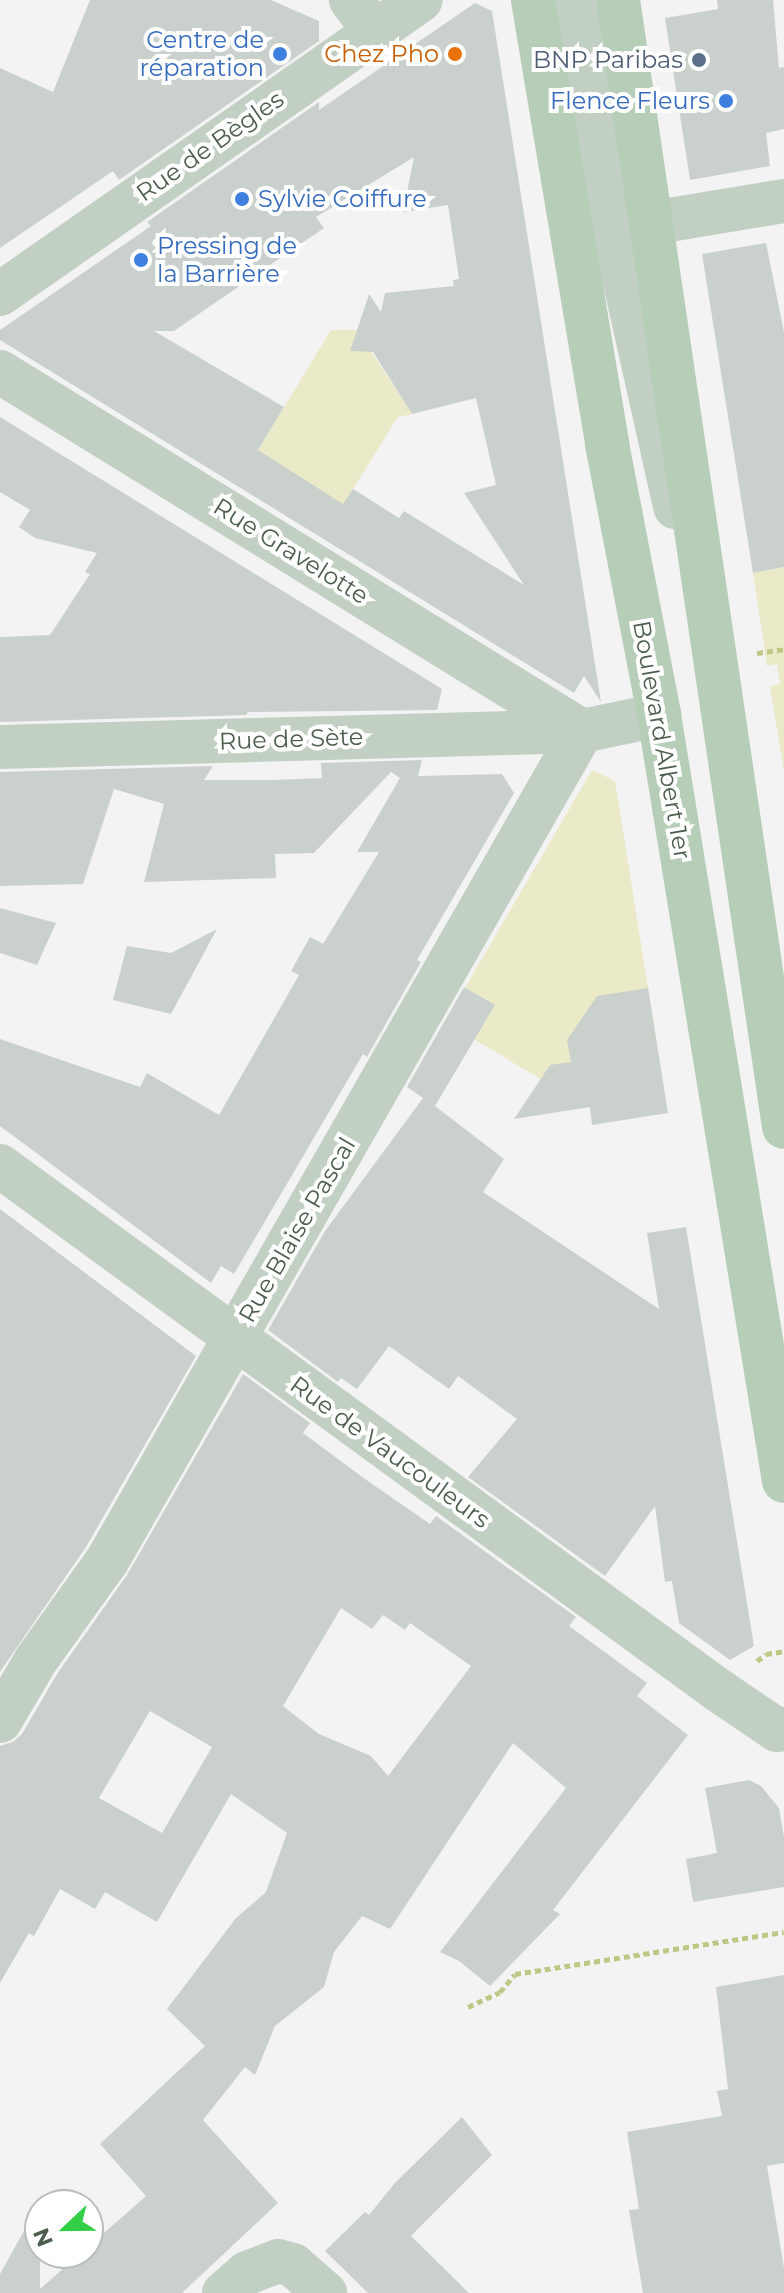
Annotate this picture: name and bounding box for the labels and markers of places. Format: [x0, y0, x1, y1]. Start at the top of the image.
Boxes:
place label: Centre de réparation [140, 26, 264, 82]
place label: Chez Pho [324, 40, 439, 68]
marker: Centre de réparation [271, 45, 289, 63]
marker: Chez Pho [446, 45, 464, 63]
place label: BNP Paribas [533, 46, 683, 74]
marker: BNP Paribas [690, 51, 708, 69]
place label: Flence Fleurs [550, 87, 710, 115]
marker: Flence Fleurs [717, 92, 735, 110]
place label: Sylvie Coiffure [258, 185, 427, 213]
marker: Sylvie Coiffure [233, 190, 251, 208]
place label: Pressing de la Barrière [157, 232, 297, 288]
marker: Pressing de la Barrière [132, 251, 150, 269]

